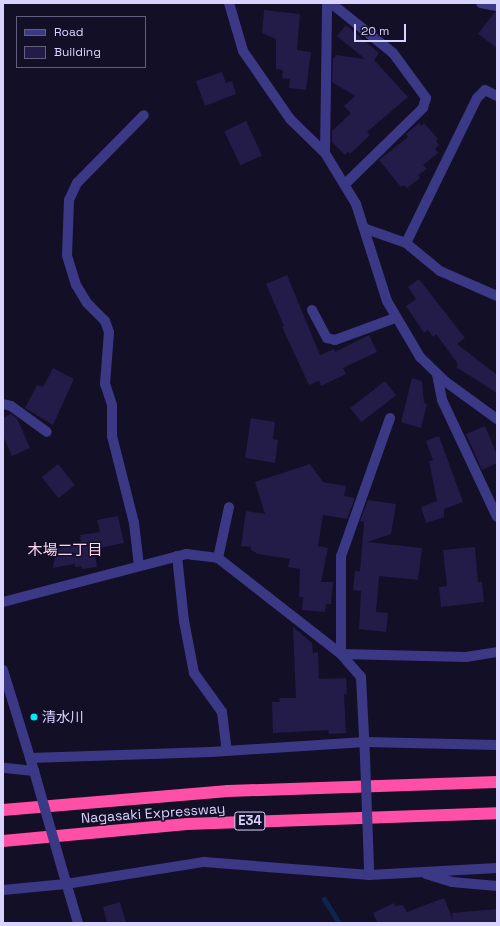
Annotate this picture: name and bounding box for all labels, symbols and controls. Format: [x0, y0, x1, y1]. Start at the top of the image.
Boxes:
legend [16, 16, 146, 68]
scale bar [356, 16, 408, 42]
text: 20 m [361, 23, 389, 39]
text: Road [54, 24, 83, 40]
text: Building [54, 44, 101, 60]
district label: 木場二丁目 [28, 541, 102, 559]
place label: 清水川 [42, 709, 84, 725]
marker: 清水川 [29, 712, 39, 722]
street label: Nagasaki Expressway [80, 800, 226, 826]
road number: E34 [234, 810, 266, 832]

